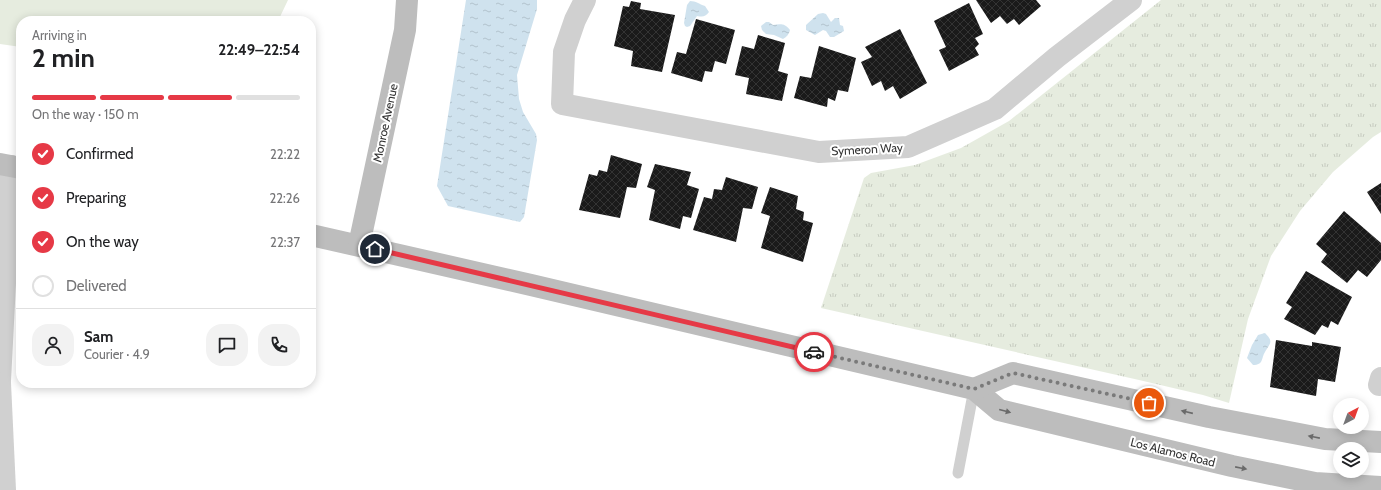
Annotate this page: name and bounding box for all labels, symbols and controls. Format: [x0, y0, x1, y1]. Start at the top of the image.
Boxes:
text: Arriving in [32, 27, 87, 43]
text: 22:49–22:54 [218, 41, 300, 59]
text: 2 min [32, 42, 95, 74]
street label: Monroe Avenue [369, 82, 401, 164]
text: On the way · 150 m [32, 106, 139, 122]
street label: Symeron Way [831, 140, 903, 158]
icon: check [32, 143, 54, 165]
text: Confirmed [66, 145, 134, 163]
text: 22:22 [270, 146, 300, 162]
icon: check [32, 187, 54, 209]
text: Preparing [66, 189, 126, 207]
text: 22:26 [269, 190, 300, 206]
icon: check [32, 231, 54, 253]
pin [358, 232, 392, 266]
text: On the way [66, 233, 139, 251]
text: 22:37 [270, 234, 300, 250]
icon: home [364, 238, 386, 260]
text: Delivered [66, 277, 127, 295]
button: person [32, 324, 74, 366]
button: chat [206, 324, 248, 366]
button: phone [258, 324, 300, 366]
text: Sam [84, 328, 113, 346]
courier [794, 332, 834, 372]
icon: car [803, 341, 825, 363]
text: Courier · 4.9 [84, 346, 150, 362]
pin [1132, 386, 1166, 420]
icon: bag [1138, 392, 1160, 414]
north arrow [1333, 398, 1369, 434]
map controls [1333, 398, 1369, 478]
one-way arrow [1000, 408, 1012, 414]
one-way arrow [1181, 408, 1193, 414]
one-way arrow [1308, 433, 1320, 439]
street label: Los Alamos Road [1129, 434, 1217, 470]
button: layers [1333, 442, 1369, 478]
one-way arrow [1234, 465, 1247, 471]

